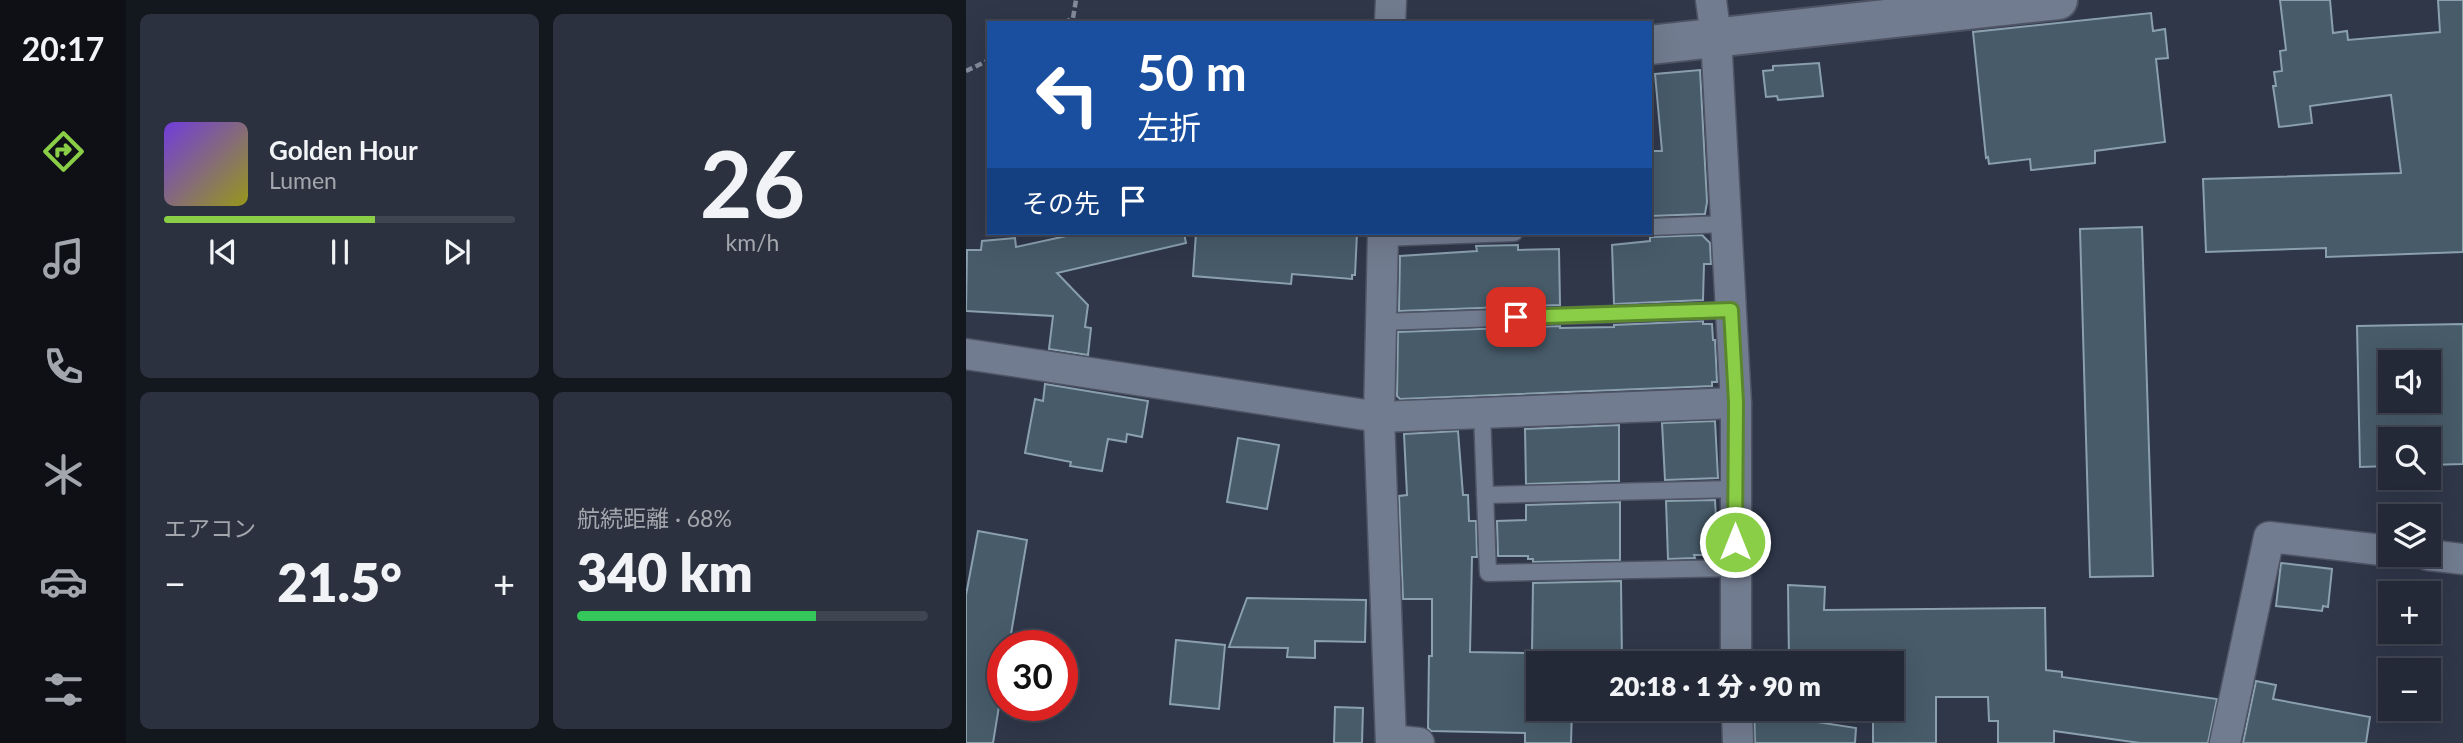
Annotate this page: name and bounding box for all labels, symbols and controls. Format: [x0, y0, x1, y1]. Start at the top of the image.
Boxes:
text: 20:17 [22, 29, 104, 68]
text: 50 m [1137, 43, 1247, 101]
icon: left [1022, 49, 1113, 140]
text: 左折 [1137, 107, 1201, 146]
icon: directions [39, 127, 88, 176]
text: 26 [700, 128, 805, 237]
text: Golden Hour [269, 134, 418, 166]
text: Lumen [269, 166, 337, 194]
icon: arrive [1114, 182, 1152, 220]
text: その先 [1022, 187, 1100, 219]
text: km/h [726, 228, 779, 256]
icon: previous [204, 233, 242, 271]
icon: pause [321, 233, 359, 271]
icon: next [438, 233, 476, 271]
icon: music [39, 234, 88, 283]
pin [1486, 287, 1546, 347]
icon: arrive [1497, 298, 1535, 336]
icon: phone [39, 342, 88, 391]
map controls [2378, 350, 2441, 721]
button: sound [2378, 350, 2441, 413]
button: search [2378, 427, 2441, 490]
icon: climate [39, 450, 88, 499]
text: 航続距離 · 68% [577, 504, 732, 532]
button: layers [2378, 504, 2441, 567]
position arrow [1698, 505, 1772, 579]
text: エアコン [164, 514, 256, 542]
text: 340 km [577, 541, 753, 603]
text: 21.5° [277, 551, 402, 613]
icon: car [39, 557, 88, 606]
text: − [164, 560, 186, 606]
text: + [493, 560, 515, 606]
button: + [2378, 581, 2441, 644]
speed limit sign: 30 [987, 630, 1078, 721]
button: − [2378, 658, 2441, 721]
icon: filters [39, 665, 88, 714]
text: 20:18 · 1 分 · 90 m [1609, 670, 1821, 702]

